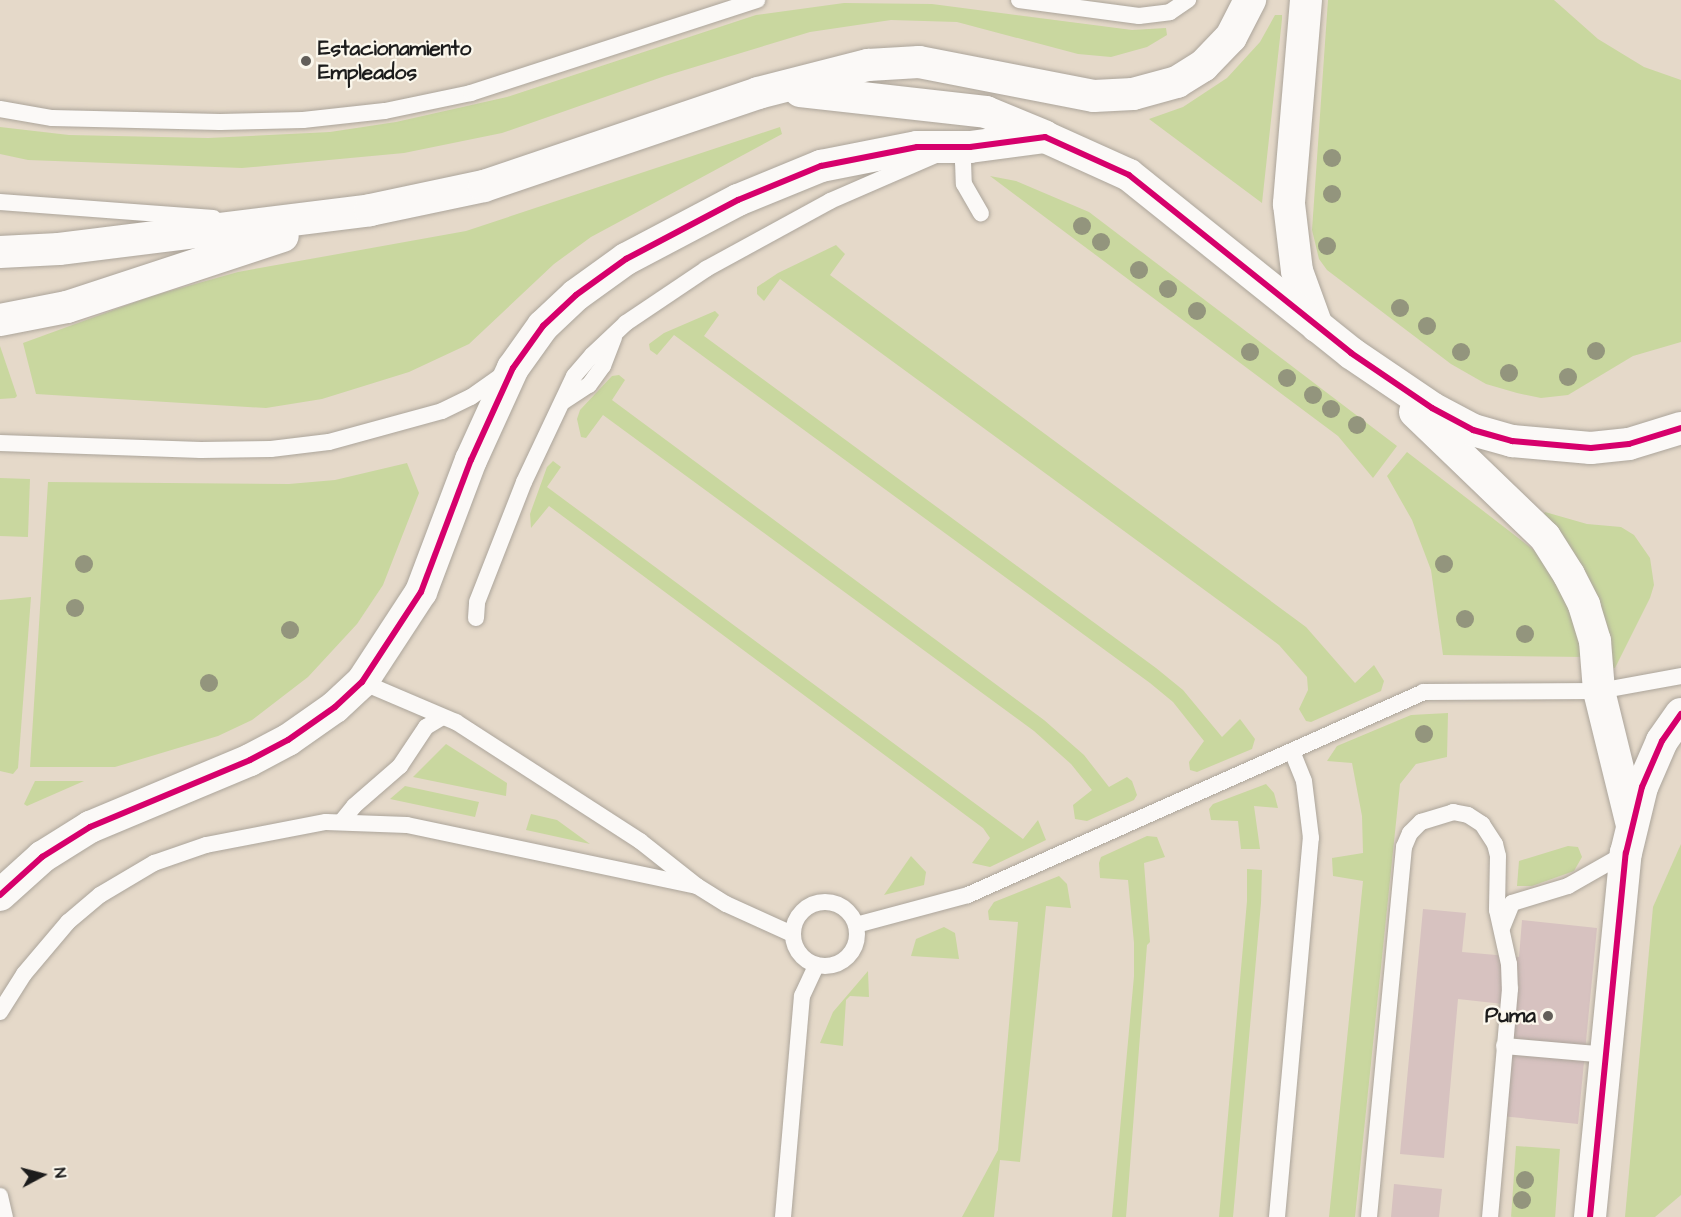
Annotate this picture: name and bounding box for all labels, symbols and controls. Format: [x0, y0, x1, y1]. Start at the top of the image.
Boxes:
place label: Estacionamiento Empleados [318, 36, 471, 86]
marker: Estacionamiento Empleados [299, 54, 313, 68]
place label: Puma [1485, 1003, 1536, 1029]
marker: Puma [1541, 1009, 1555, 1023]
north arrow [12, 1145, 72, 1205]
text: N [48, 1166, 71, 1179]

